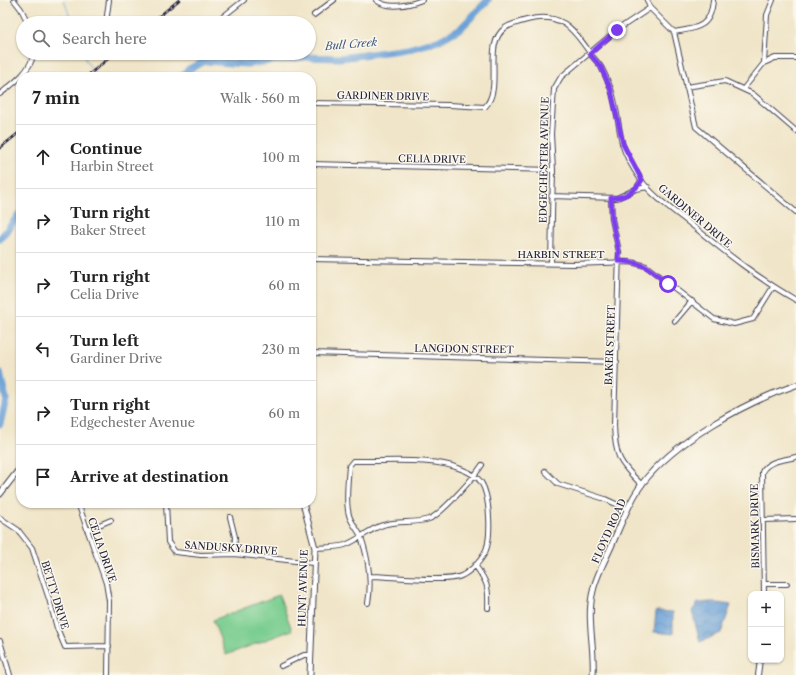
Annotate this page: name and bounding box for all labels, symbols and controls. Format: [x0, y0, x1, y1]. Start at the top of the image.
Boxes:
search box [16, 16, 316, 60]
route end [608, 21, 626, 39]
icon: search [30, 27, 52, 49]
text: Search here [62, 29, 147, 48]
water label: Bull Creek [323, 35, 378, 53]
text: 7 min [32, 88, 80, 108]
street label: GARDINER DRIVE [337, 89, 429, 103]
text: Walk · 560 m [220, 90, 300, 106]
street label: EDGECHESTER AVENUE [536, 97, 552, 223]
text: Continue [70, 139, 142, 158]
icon: ahead [32, 146, 54, 168]
text: 100 m [262, 149, 300, 165]
street label: CELIA DRIVE [398, 152, 466, 166]
text: Harbin Street [70, 158, 154, 174]
street label: GARDINER DRIVE [655, 181, 735, 251]
text: Turn right [70, 203, 150, 222]
icon: right [32, 210, 54, 232]
text: 110 m [265, 213, 300, 229]
text: Baker Street [70, 222, 146, 238]
street label: HARBIN STREET [518, 248, 605, 261]
text: Turn right [70, 267, 150, 286]
icon: right [32, 274, 54, 296]
route start [659, 275, 677, 293]
text: 60 m [269, 277, 300, 293]
text: Celia Drive [70, 286, 139, 302]
street label: BAKER STREET [602, 304, 618, 385]
text: Turn left [70, 331, 139, 350]
icon: left [32, 338, 54, 360]
text: 230 m [262, 341, 300, 357]
street label: LANGDON STREET [414, 342, 514, 356]
text: Gardiner Drive [70, 350, 162, 366]
text: Turn right [70, 395, 150, 414]
icon: right [32, 402, 54, 424]
text: 60 m [269, 405, 300, 421]
text: Edgechester Avenue [70, 414, 195, 430]
icon: arrive [32, 466, 54, 488]
text: Arrive at destination [70, 467, 229, 486]
street label: BISMARK DRIVE [748, 483, 762, 569]
street label: FLOYD ROAD [589, 497, 629, 565]
street label: CELIA DRIVE [85, 516, 119, 584]
street label: SANDUSKY DRIVE [184, 538, 278, 558]
street label: HUNT AVENUE [295, 549, 311, 627]
street label: BETTY DRIVE [38, 559, 72, 631]
map controls [748, 591, 784, 663]
button: + [748, 591, 784, 627]
button: − [748, 627, 784, 663]

